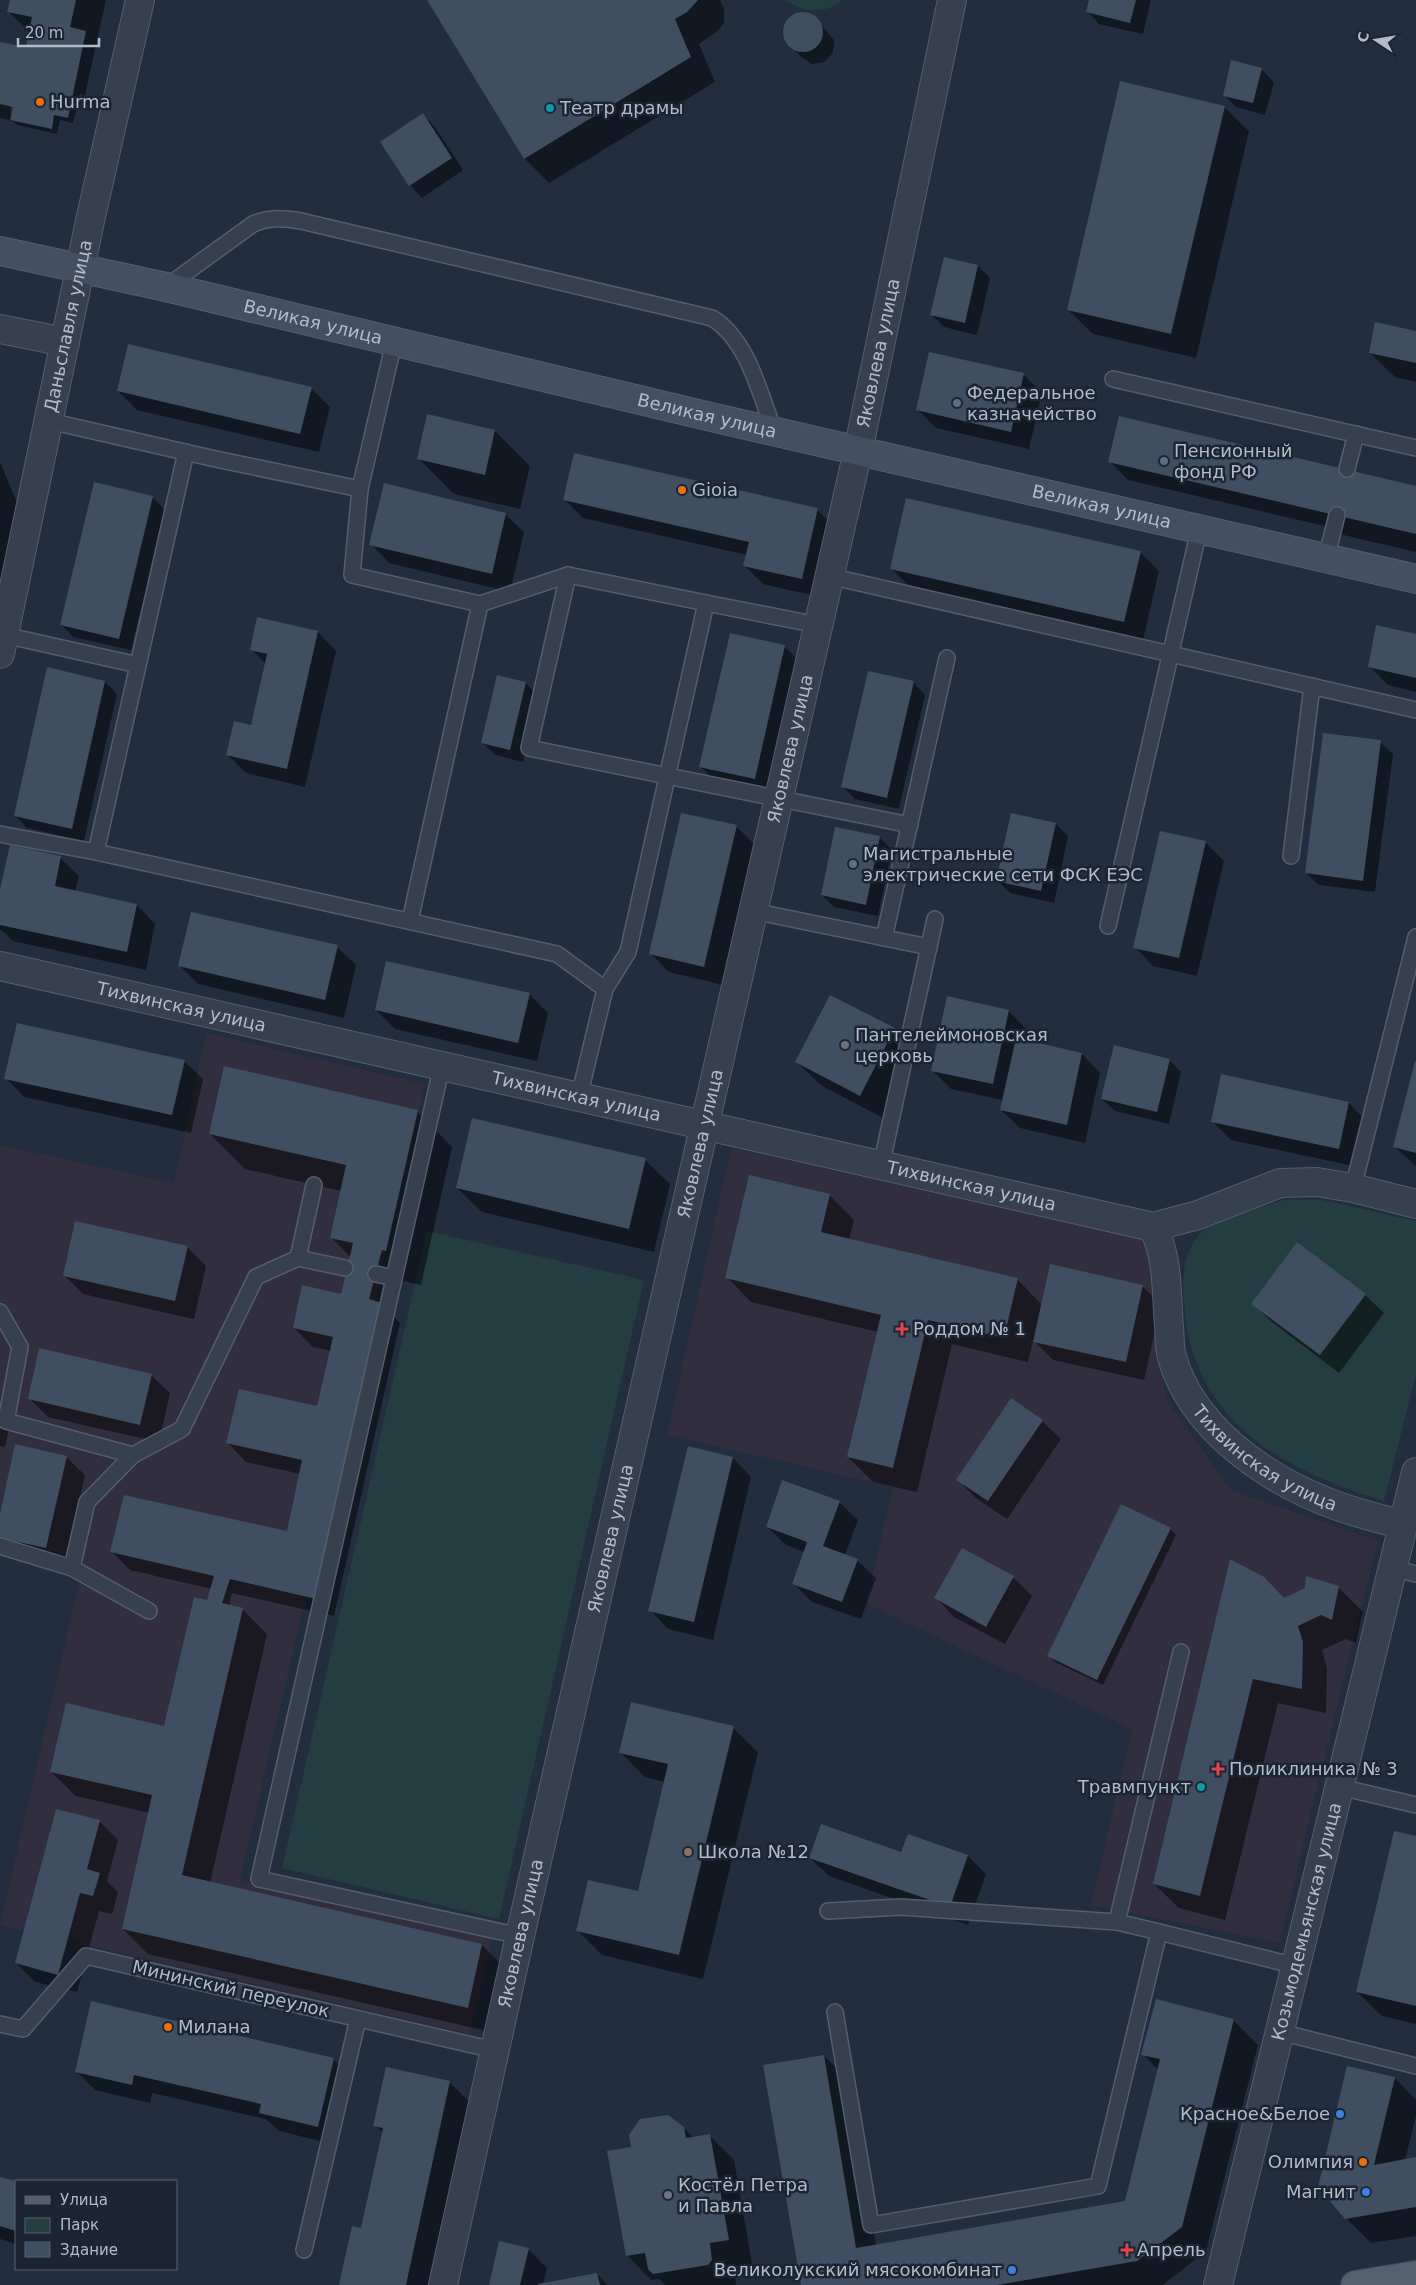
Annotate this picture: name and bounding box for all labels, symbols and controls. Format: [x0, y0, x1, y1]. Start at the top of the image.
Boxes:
scale bar [18, 15, 99, 47]
north arrow [1351, 15, 1401, 65]
text: 20 m [25, 24, 63, 42]
text: С [1354, 31, 1372, 44]
place label: Hurma [50, 91, 111, 112]
marker: Hurma [34, 96, 46, 108]
place label: Театр драмы [559, 97, 683, 118]
marker: Театр драмы [544, 102, 556, 114]
street label: Даньславля улица [40, 238, 96, 414]
street label: Яковлева улица [852, 276, 904, 430]
street label: Великая улица [241, 295, 385, 348]
place label: Федеральное казначейство [967, 382, 1097, 424]
street label: Великая улица [635, 389, 779, 442]
marker: Федеральное казначейство [951, 397, 963, 409]
place label: Пенсионный фонд РФ [1174, 440, 1292, 482]
marker: Пенсионный фонд РФ [1158, 455, 1170, 467]
place label: Gioia [692, 479, 738, 500]
street label: Великая улица [1030, 480, 1173, 532]
marker: Gioia [676, 484, 688, 496]
street label: Яковлева улица [763, 672, 817, 825]
place label: Магистральные электрические сети ФСК ЕЭС [863, 843, 1143, 885]
marker: Магистральные электрические сети ФСК ЕЭС [847, 858, 859, 870]
street label: Тихвинская улица [94, 977, 268, 1036]
place label: Пантелеймоновская церковь [855, 1024, 1048, 1066]
marker: Пантелеймоновская церковь [839, 1039, 851, 1051]
street label: Тихвинская улица [489, 1066, 663, 1125]
street label: Яковлева улица [673, 1067, 727, 1220]
street label: Тихвинская улица [884, 1156, 1058, 1215]
place label: Роддом № 1 [913, 1318, 1026, 1339]
marker: Роддом № 1 [895, 1322, 909, 1336]
street label: Тихвинская улица [1188, 1400, 1340, 1515]
street label: Яковлева улица [583, 1462, 637, 1615]
place label: Поликлиника № 3 [1229, 1758, 1398, 1779]
marker: Поликлиника № 3 [1211, 1762, 1225, 1776]
place label: Травмпункт [1077, 1776, 1191, 1797]
marker: Травмпункт [1195, 1781, 1207, 1793]
street label: Козьмодемьянская улица [1267, 1800, 1345, 2043]
place label: Школа №12 [698, 1841, 809, 1862]
marker: Школа №12 [682, 1846, 694, 1858]
street label: Яковлева улица [493, 1857, 547, 2010]
street label: Мининский переулок [130, 1956, 332, 2021]
place label: Милана [178, 2016, 251, 2037]
marker: Милана [162, 2021, 174, 2033]
place label: Красное&Белое [1180, 2103, 1330, 2124]
marker: Красное&Белое [1334, 2108, 1346, 2120]
place label: Олимпия [1268, 2151, 1353, 2172]
marker: Олимпия [1357, 2156, 1369, 2168]
place label: Костёл Петра и Павла [678, 2174, 808, 2216]
legend [15, 2180, 178, 2270]
place label: Магнит [1286, 2181, 1356, 2202]
marker: Магнит [1360, 2186, 1372, 2198]
marker: Костёл Петра и Павла [662, 2189, 674, 2201]
text: Улица [60, 2191, 108, 2209]
text: Парк [60, 2216, 99, 2234]
place label: Апрель [1137, 2239, 1206, 2260]
text: Здание [60, 2241, 118, 2259]
marker: Апрель [1121, 2244, 1133, 2256]
place label: Великолукский мясокомбинат [714, 2259, 1002, 2280]
marker: Великолукский мясокомбинат [1006, 2264, 1018, 2276]

